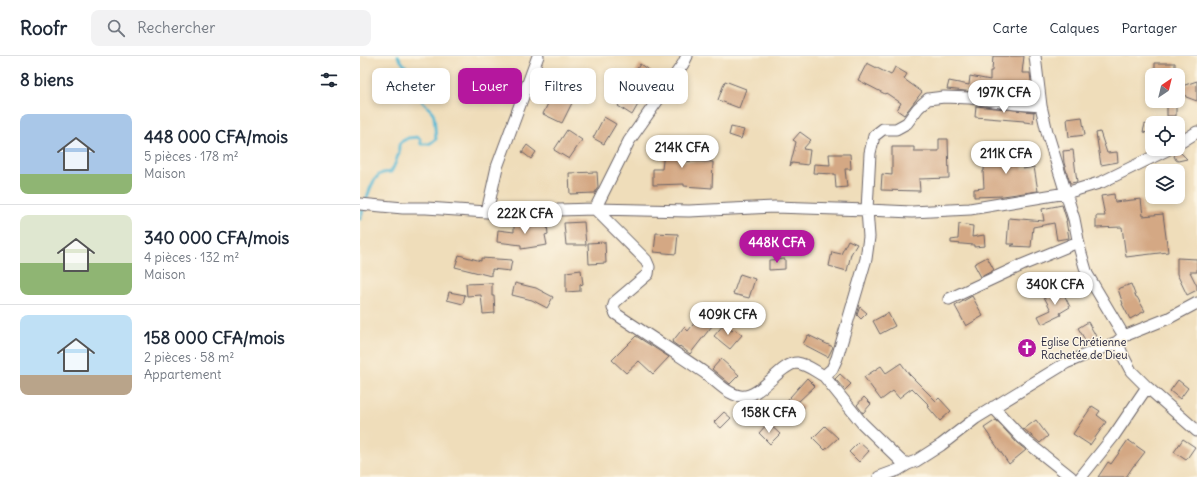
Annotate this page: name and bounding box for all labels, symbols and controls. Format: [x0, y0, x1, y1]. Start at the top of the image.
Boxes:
search box [91, 10, 371, 46]
text: Roofr [20, 16, 67, 40]
icon: search [105, 17, 127, 39]
text: Rechercher [137, 18, 215, 37]
text: Carte [993, 19, 1027, 37]
text: Calques [1049, 19, 1099, 37]
text: Partager [1121, 19, 1177, 37]
chip: Acheter [372, 68, 450, 104]
chip: Louer [458, 68, 522, 104]
chip: Filtres [530, 68, 596, 104]
chip: Nouveau [604, 68, 688, 104]
north arrow [1145, 68, 1185, 108]
map controls [1145, 68, 1185, 204]
text: 8 biens [20, 69, 74, 91]
icon: filters [318, 69, 340, 91]
pin: 197K CFA [963, 80, 1045, 114]
text: 197K CFA [977, 84, 1031, 101]
button: locate [1145, 116, 1185, 156]
text: 448 000 CFA/mois [144, 126, 288, 148]
icon: home [52, 130, 100, 178]
pin: 214K CFA [641, 135, 723, 169]
text: 214K CFA [655, 139, 709, 156]
pin: 211K CFA [965, 141, 1047, 175]
text: 211K CFA [980, 145, 1032, 162]
text: 5 pièces · 178 m² [144, 148, 239, 165]
button: layers [1145, 164, 1185, 204]
text: Maison [144, 165, 186, 182]
pin: 222K CFA [484, 201, 566, 235]
text: 222K CFA [497, 205, 553, 222]
text: 340 000 CFA/mois [144, 227, 289, 249]
pin: 448K CFA [736, 230, 818, 264]
icon: home [52, 231, 100, 279]
text: 448K CFA [748, 234, 806, 251]
text: 4 pièces · 132 m² [144, 249, 239, 266]
text: Maison [144, 266, 186, 283]
pin: 340K CFA [1014, 272, 1096, 306]
text: 340K CFA [1026, 276, 1084, 293]
pin: 409K CFA [687, 302, 769, 336]
text: 409K CFA [699, 306, 757, 323]
text: 158 000 CFA/mois [144, 327, 285, 349]
icon: home [52, 331, 100, 379]
place label: Eglise Chrétienne Rachetée de Dieu [1041, 335, 1128, 362]
church icon: Eglise Chrétienne Rachetée de Dieu [1016, 337, 1038, 359]
text: 2 pièces · 58 m² [144, 349, 234, 366]
text: Appartement [144, 366, 221, 383]
pin: 158K CFA [728, 400, 810, 434]
text: 158K CFA [742, 404, 796, 421]

